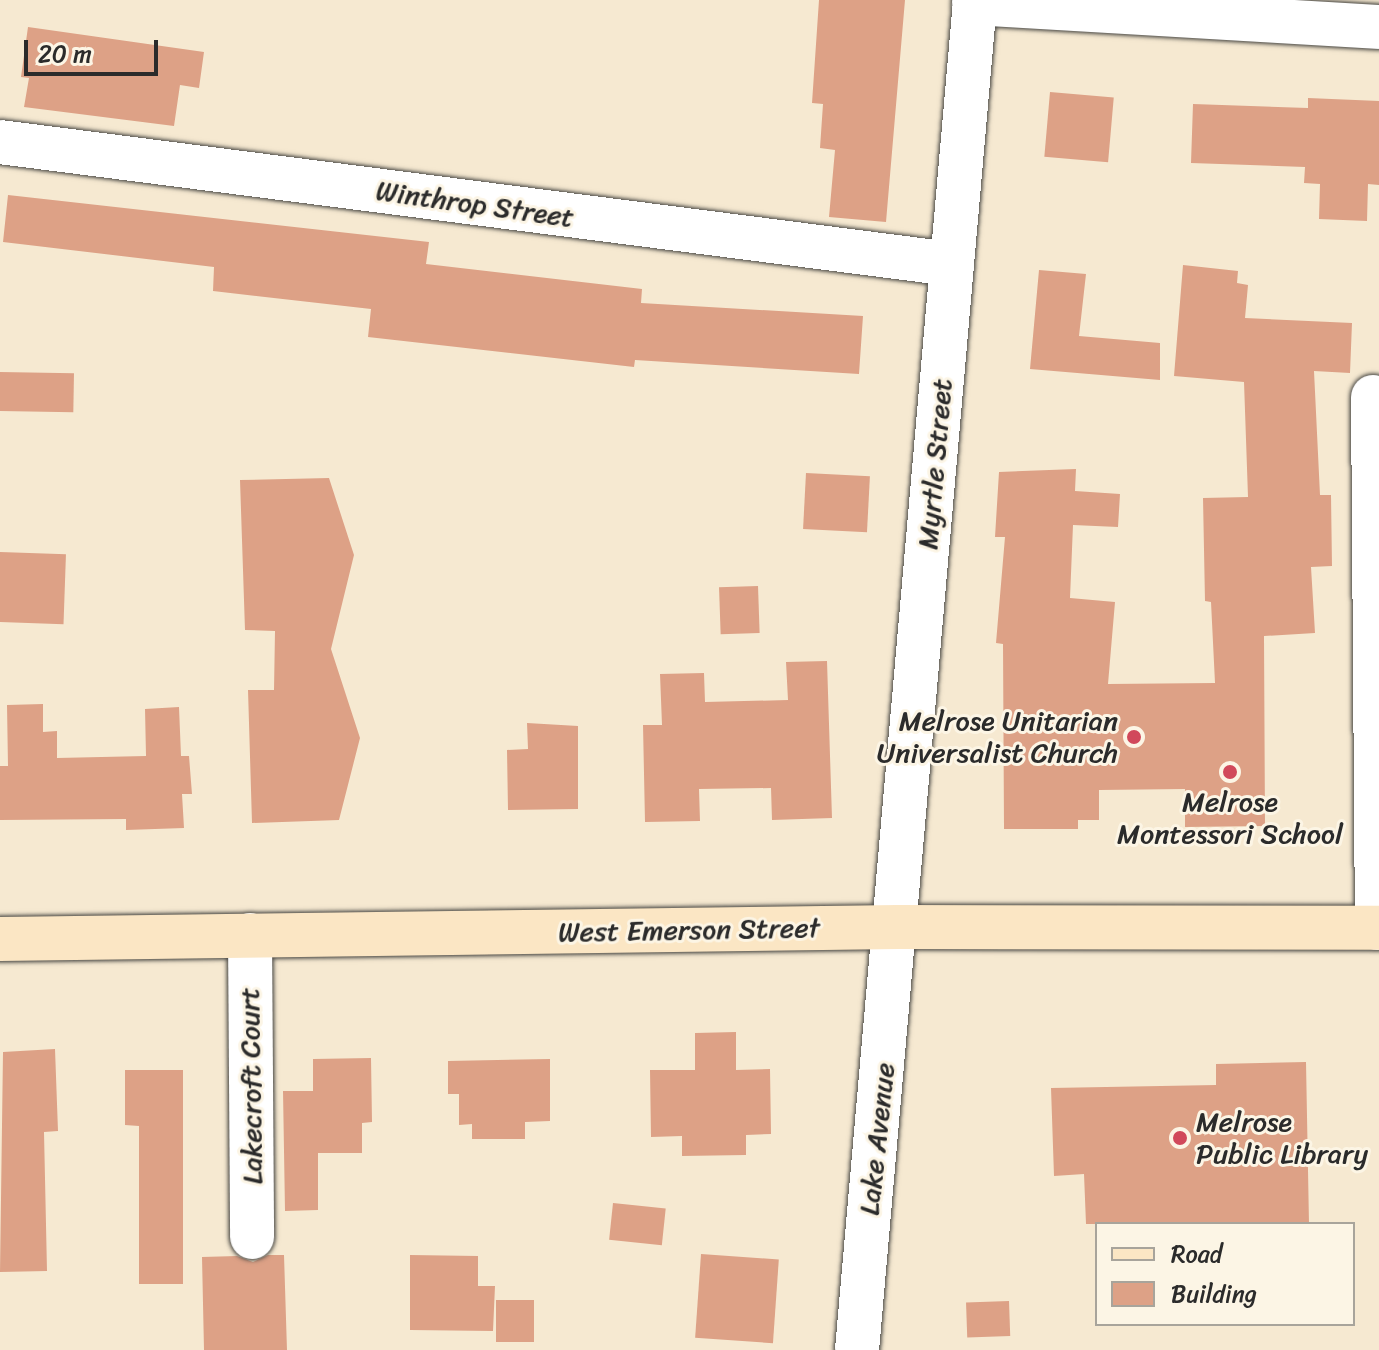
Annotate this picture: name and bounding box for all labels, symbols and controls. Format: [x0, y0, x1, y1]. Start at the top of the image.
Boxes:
scale bar [28, 24, 162, 74]
text: 20 m [38, 33, 92, 75]
street label: Winthrop Street [373, 173, 577, 235]
street label: Myrtle Street [911, 377, 959, 551]
place label: Melrose Unitarian Universalist Church [877, 704, 1118, 770]
marker: Melrose Unitarian Universalist Church [1125, 728, 1143, 746]
marker: Melrose Montessori School [1221, 763, 1239, 781]
place label: Melrose Montessori School [1117, 785, 1343, 851]
street label: West Emerson Street [558, 911, 820, 949]
street label: Lakecroft Court [232, 987, 270, 1185]
street label: Lake Avenue [852, 1061, 902, 1217]
place label: Melrose Public Library [1196, 1105, 1368, 1171]
marker: Melrose Public Library [1171, 1129, 1189, 1147]
legend [1095, 1222, 1355, 1326]
text: Road [1171, 1233, 1222, 1275]
text: Building [1171, 1273, 1257, 1315]

